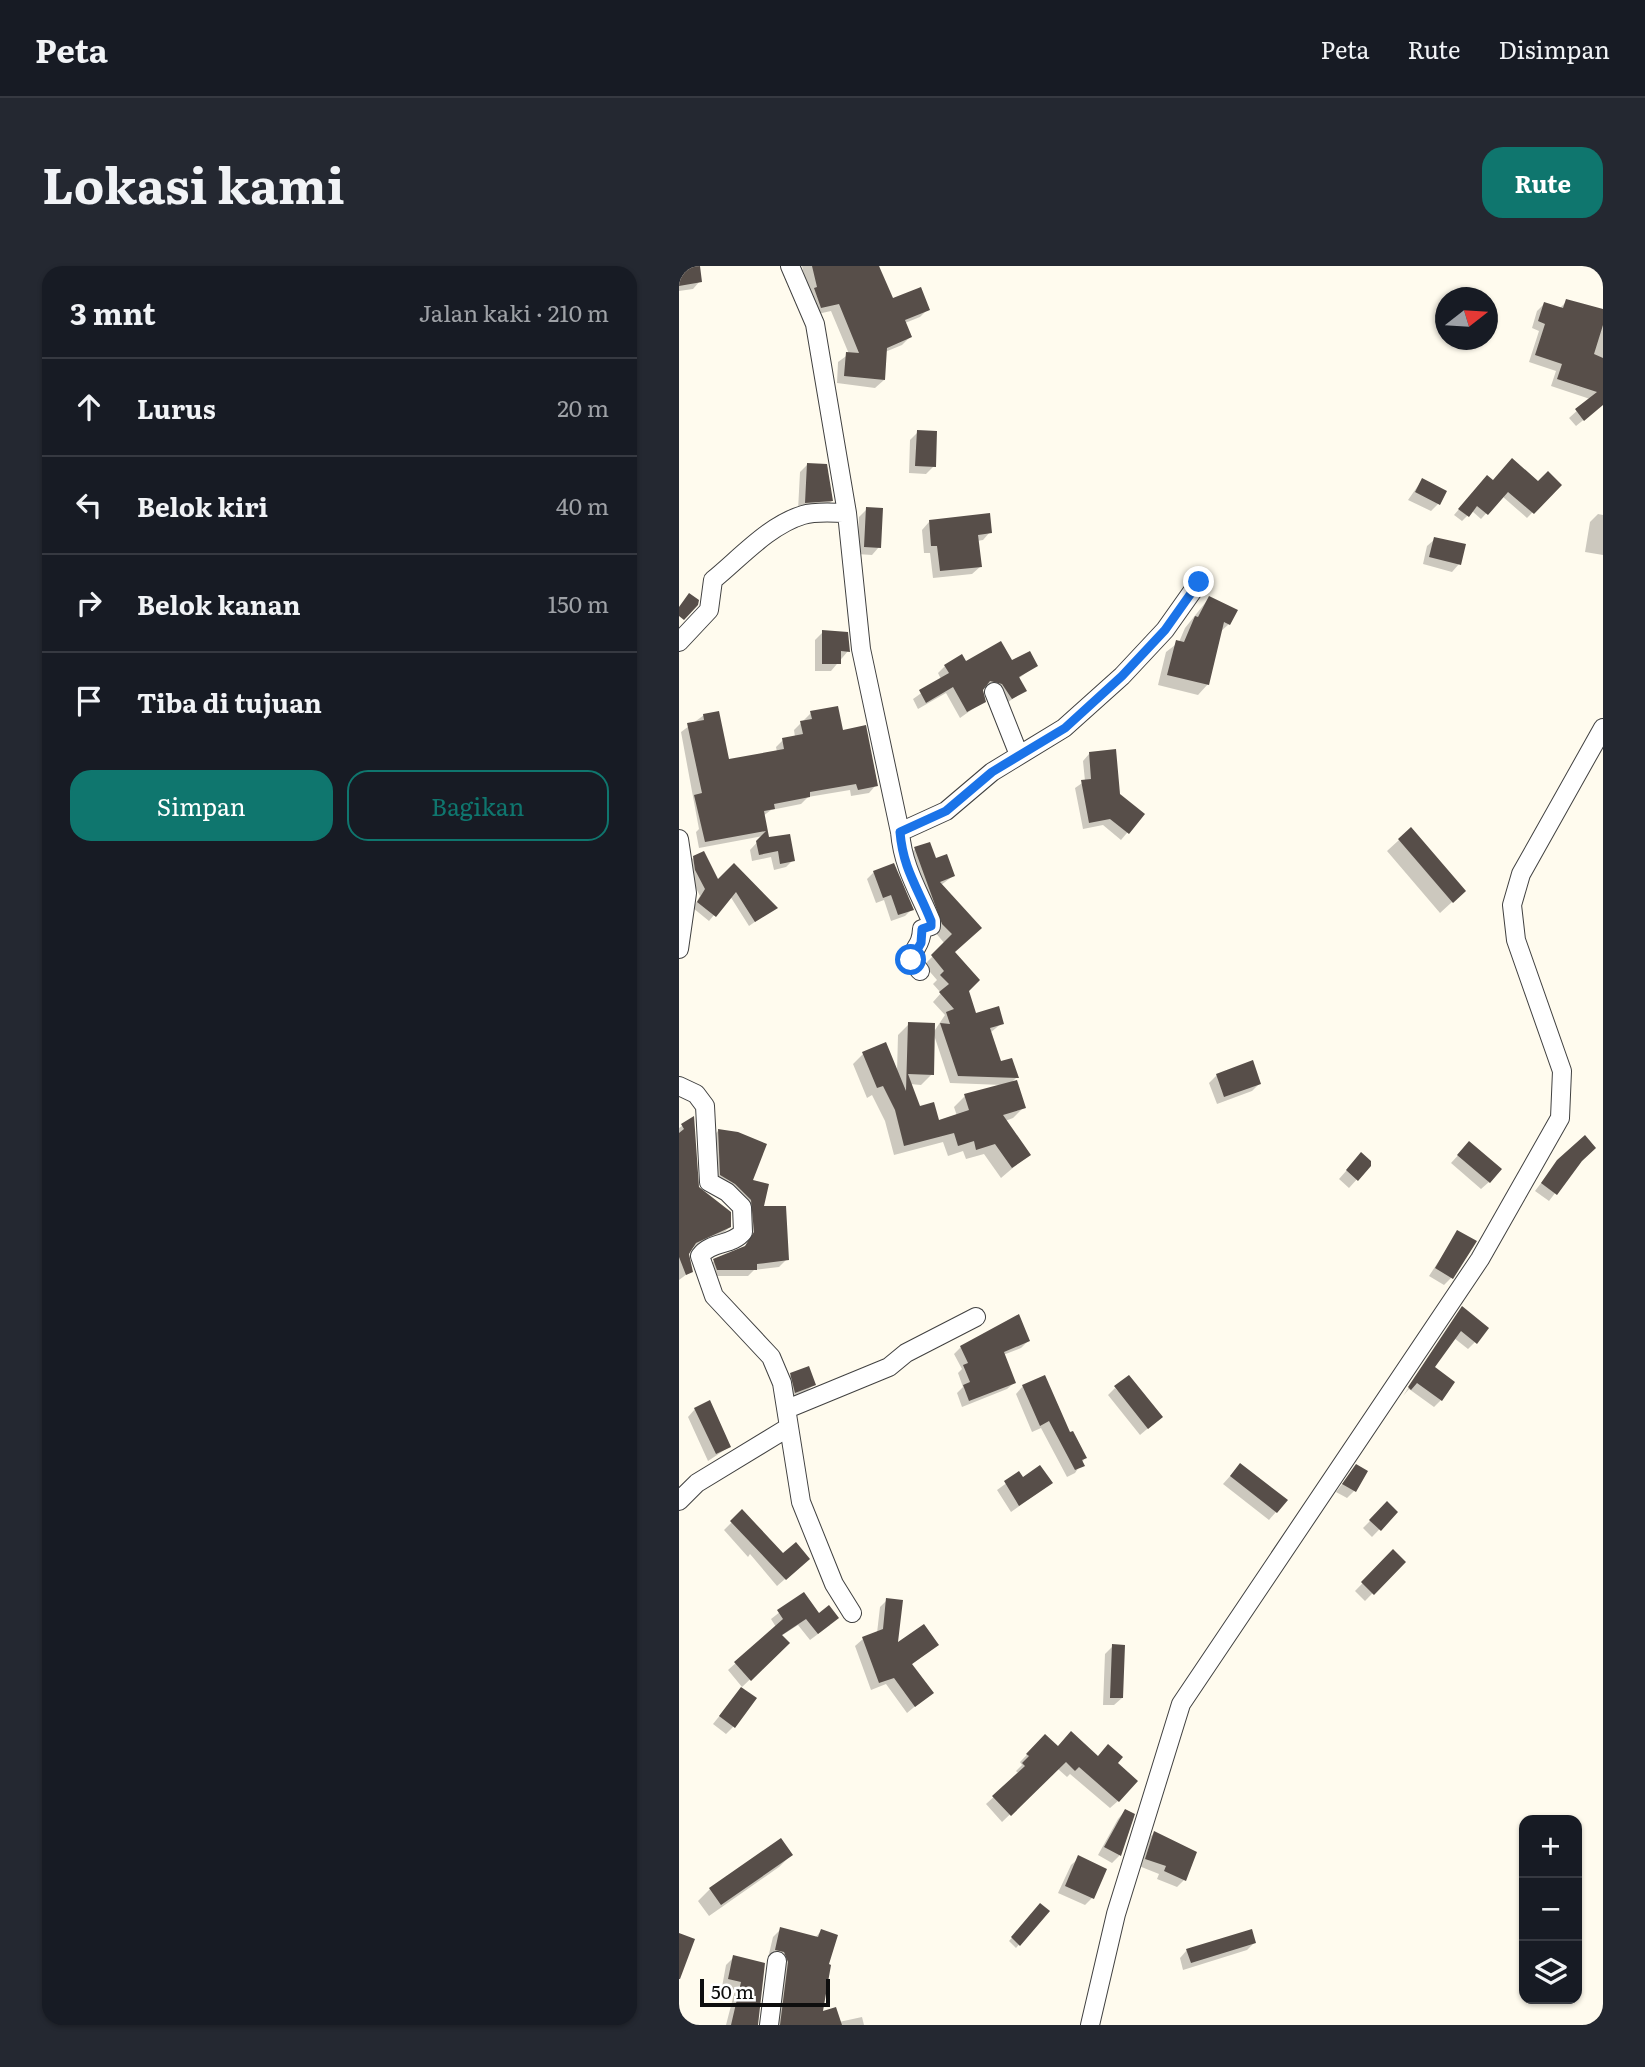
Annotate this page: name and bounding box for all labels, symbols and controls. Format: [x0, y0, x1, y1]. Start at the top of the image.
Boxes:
text: Peta [35, 24, 108, 73]
text: Peta [1321, 31, 1370, 66]
text: Rute [1408, 31, 1460, 66]
text: Disimpan [1498, 31, 1610, 66]
text: Lokasi kami [42, 146, 345, 219]
button: Rute [1482, 147, 1603, 218]
north arrow [1435, 287, 1498, 350]
text: 3 mnt [70, 290, 156, 334]
text: Jalan kaki · 210 m [419, 295, 609, 329]
icon: ahead [70, 388, 108, 426]
text: Lurus [137, 388, 216, 427]
text: 20 m [557, 390, 609, 424]
icon: left [70, 486, 108, 524]
text: Belok kiri [137, 486, 268, 525]
text: 40 m [556, 488, 609, 522]
route end [1183, 566, 1214, 597]
icon: right [70, 584, 108, 622]
text: Belok kanan [137, 584, 301, 623]
text: 150 m [548, 586, 609, 620]
icon: arrive [70, 682, 108, 720]
text: Tiba di tujuan [137, 682, 322, 721]
button: Simpan [70, 770, 333, 841]
button: Bagikan [347, 770, 609, 841]
route start [895, 944, 926, 975]
map controls [1519, 1815, 1582, 2004]
button: + [1519, 1815, 1582, 1878]
button: − [1519, 1878, 1582, 1941]
button: layers [1519, 1941, 1582, 2004]
scale bar [700, 1976, 829, 2008]
text: 50 m [711, 1977, 754, 2005]

